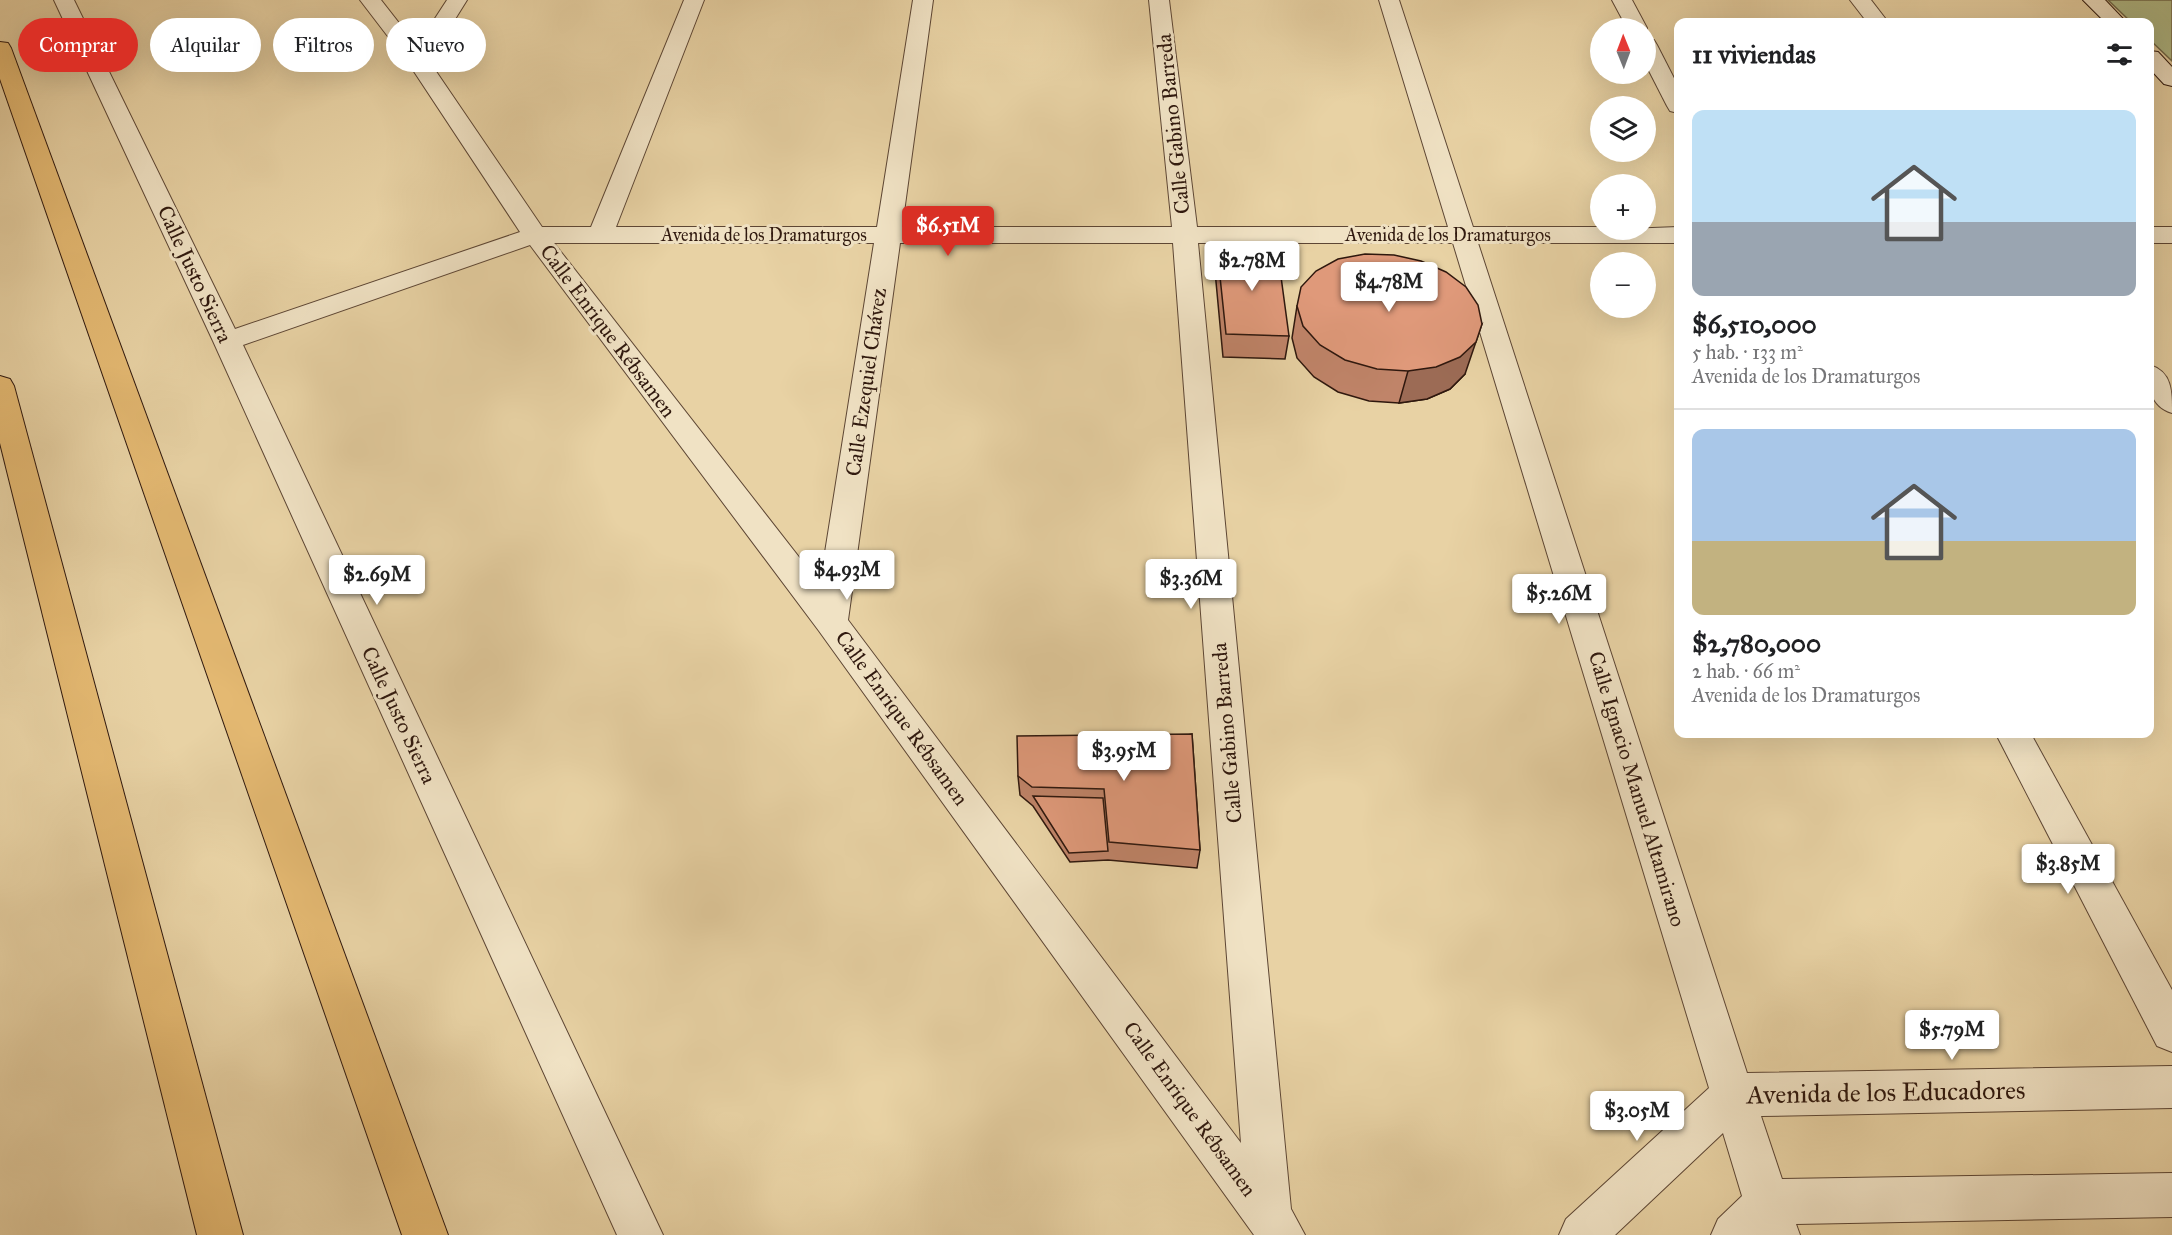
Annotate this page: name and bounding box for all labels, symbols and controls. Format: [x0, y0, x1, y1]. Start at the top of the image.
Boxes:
chip: Comprar [18, 18, 138, 72]
chip: Alquilar [150, 18, 261, 72]
chip: Filtros [273, 18, 374, 72]
chip: Nuevo [386, 18, 486, 72]
north arrow [1590, 18, 1656, 84]
map controls [1590, 18, 1656, 318]
street label: Calle Gabino Barreda [1151, 33, 1195, 215]
text: 11 viviendas [1692, 38, 1816, 70]
icon: filters [2103, 38, 2136, 71]
button: layers [1590, 96, 1656, 162]
icon: home [1860, 149, 1968, 257]
button: + [1590, 174, 1656, 240]
street label: Calle Justo Sierra [152, 201, 238, 347]
pin: $6.51M [899, 206, 997, 257]
text: $6.51M [916, 213, 980, 237]
street label: Avenida de los Dramaturgos [660, 224, 867, 247]
street label: Avenida de los Dramaturgos [1344, 224, 1551, 247]
street label: Calle Enrique Rébsamen [534, 239, 682, 423]
pin: $2.78M [1203, 241, 1301, 292]
text: $2.78M [1218, 248, 1286, 272]
button: − [1590, 252, 1656, 318]
pin: $4.78M [1340, 262, 1438, 313]
text: $4.78M [1355, 269, 1423, 293]
street label: Calle Ezequiel Chávez [840, 286, 892, 478]
text: $6,510,000 [1692, 308, 1817, 340]
text: 5 hab. · 133 m² [1692, 340, 1803, 364]
text: Avenida de los Dramaturgos [1692, 364, 1920, 388]
icon: home [1860, 468, 1968, 576]
pin: $4.93M [798, 550, 896, 601]
pin: $2.69M [328, 555, 426, 606]
text: $4.93M [813, 557, 881, 581]
pin: $3.36M [1142, 559, 1240, 610]
text: $2.69M [343, 562, 411, 586]
text: $3.36M [1159, 566, 1223, 590]
pin: $5.26M [1510, 574, 1608, 625]
text: $5.26M [1526, 581, 1592, 605]
street label: Calle Enrique Rébsamen [830, 625, 974, 811]
text: $2,780,000 [1692, 627, 1821, 659]
street label: Calle Justo Sierra [356, 642, 442, 788]
street label: Calle Gabino Barreda [1206, 642, 1248, 824]
street label: Calle Ignacio Manuel Altamirano [1583, 648, 1691, 930]
text: 2 hab. · 66 m² [1692, 659, 1800, 683]
text: Avenida de los Dramaturgos [1692, 683, 1920, 707]
pin: $3.95M [1075, 731, 1173, 782]
text: $3.95M [1092, 738, 1156, 762]
pin: $3.85M [2019, 844, 2117, 895]
text: $3.85M [2036, 851, 2100, 875]
pin: $5.79M [1903, 1010, 2001, 1061]
street label: Calle Enrique Rébsamen [1118, 1016, 1262, 1202]
text: $5.79M [1919, 1017, 1985, 1041]
street label: Avenida de los Educadores [1745, 1074, 2026, 1110]
pin: $3.05M [1588, 1091, 1686, 1142]
text: $3.05M [1604, 1098, 1670, 1122]

